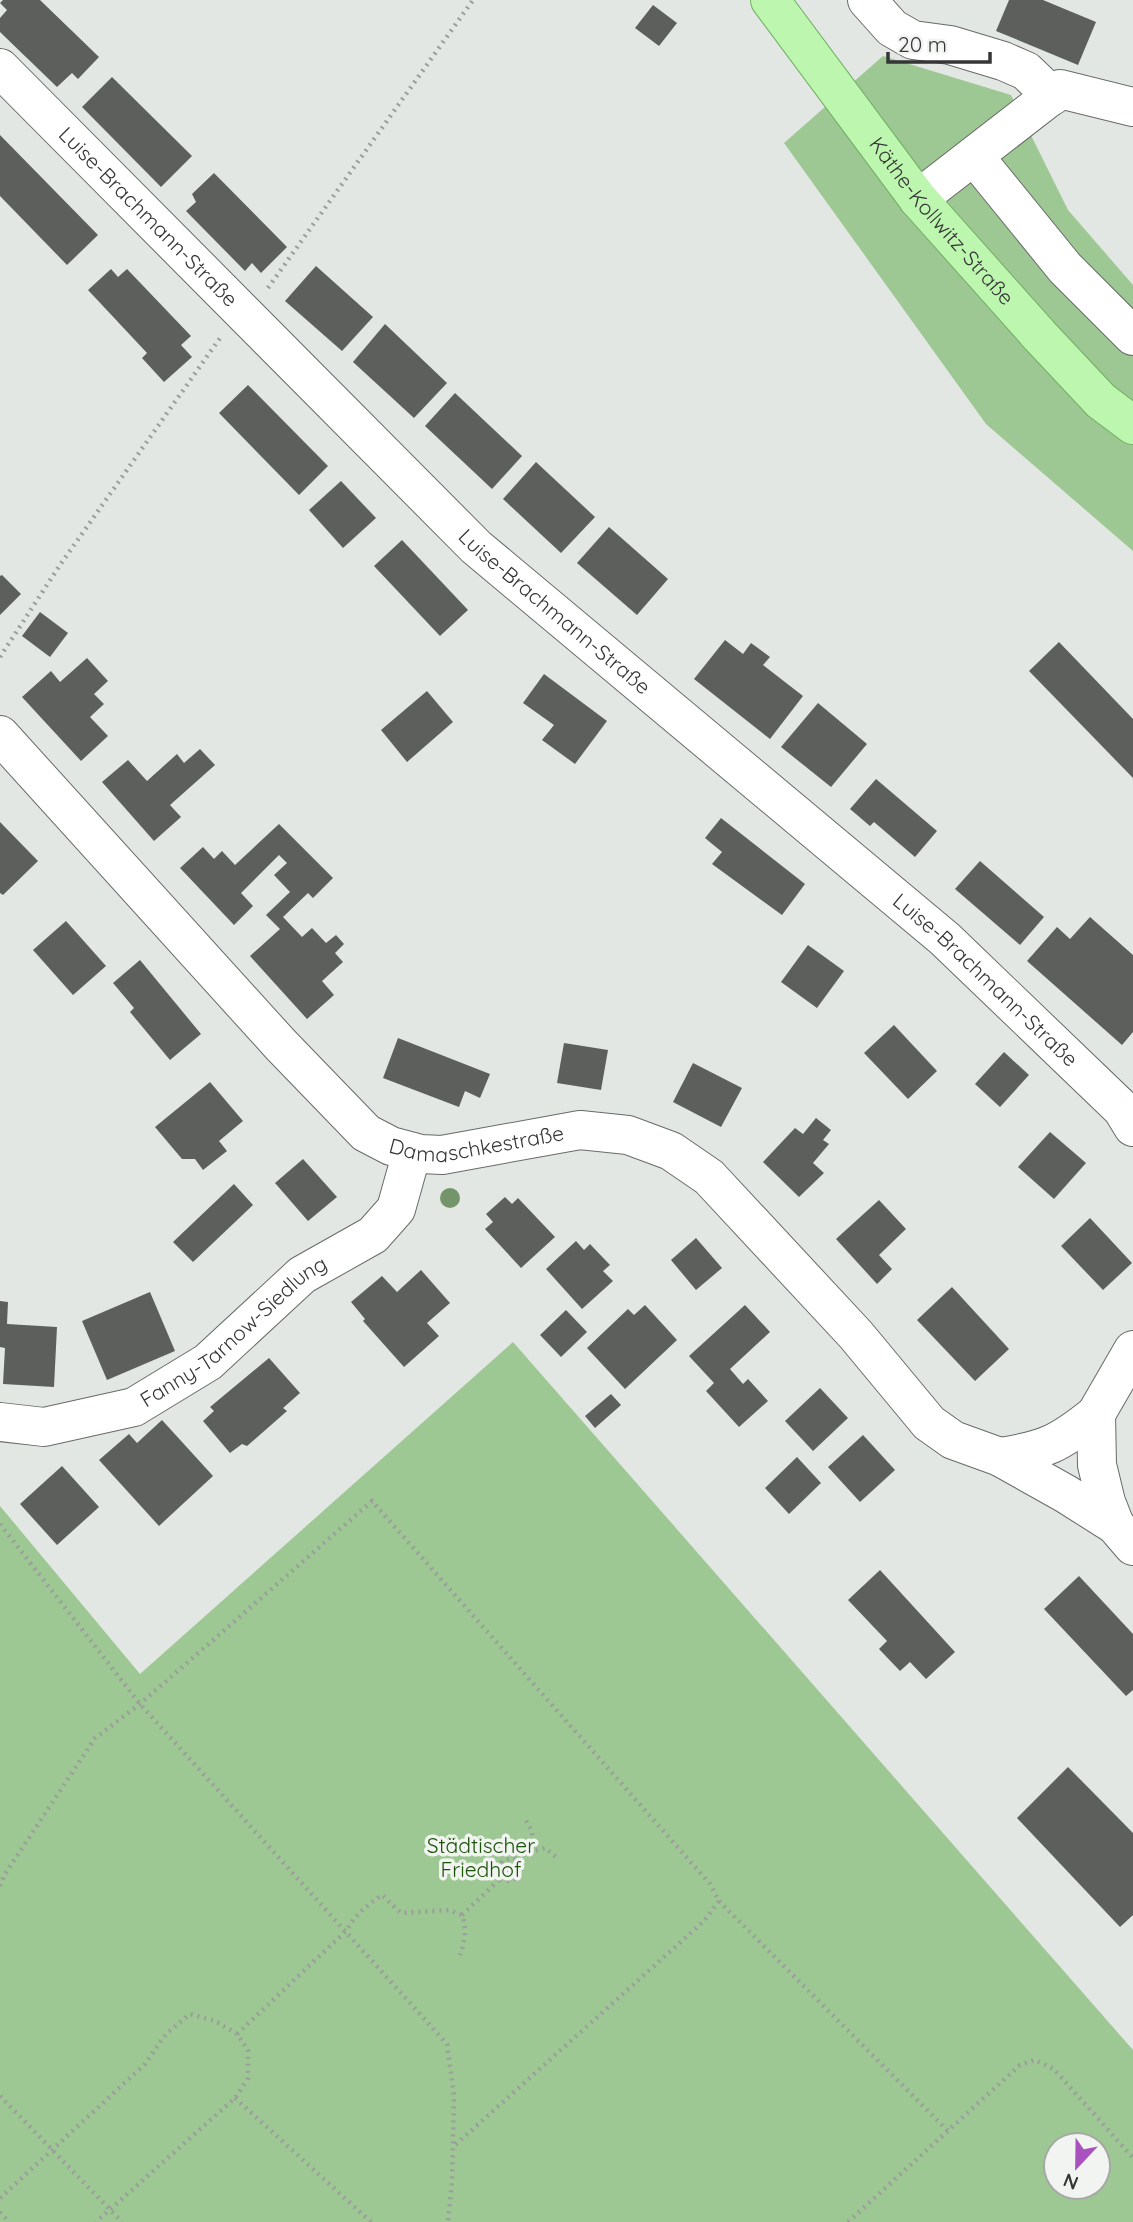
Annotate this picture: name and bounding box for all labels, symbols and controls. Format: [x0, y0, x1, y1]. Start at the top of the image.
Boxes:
scale bar [888, 21, 990, 65]
text: 20 m [898, 31, 947, 57]
street label: Luise-Brachmann-Straße [54, 121, 244, 312]
street label: Käthe-Kollwitz-Straße [864, 131, 1020, 310]
street label: Luise-Brachmann-Straße [453, 523, 656, 699]
street label: Luise-Brachmann-Straße [888, 887, 1084, 1072]
street label: Damaschkestraße [386, 1119, 566, 1167]
street label: Fanny-Tarnow-Siedlung [135, 1250, 331, 1412]
park label: Städtischer Friedhof [427, 1832, 535, 1882]
north arrow [1042, 2131, 1112, 2201]
text: N [1060, 2168, 1082, 2196]

